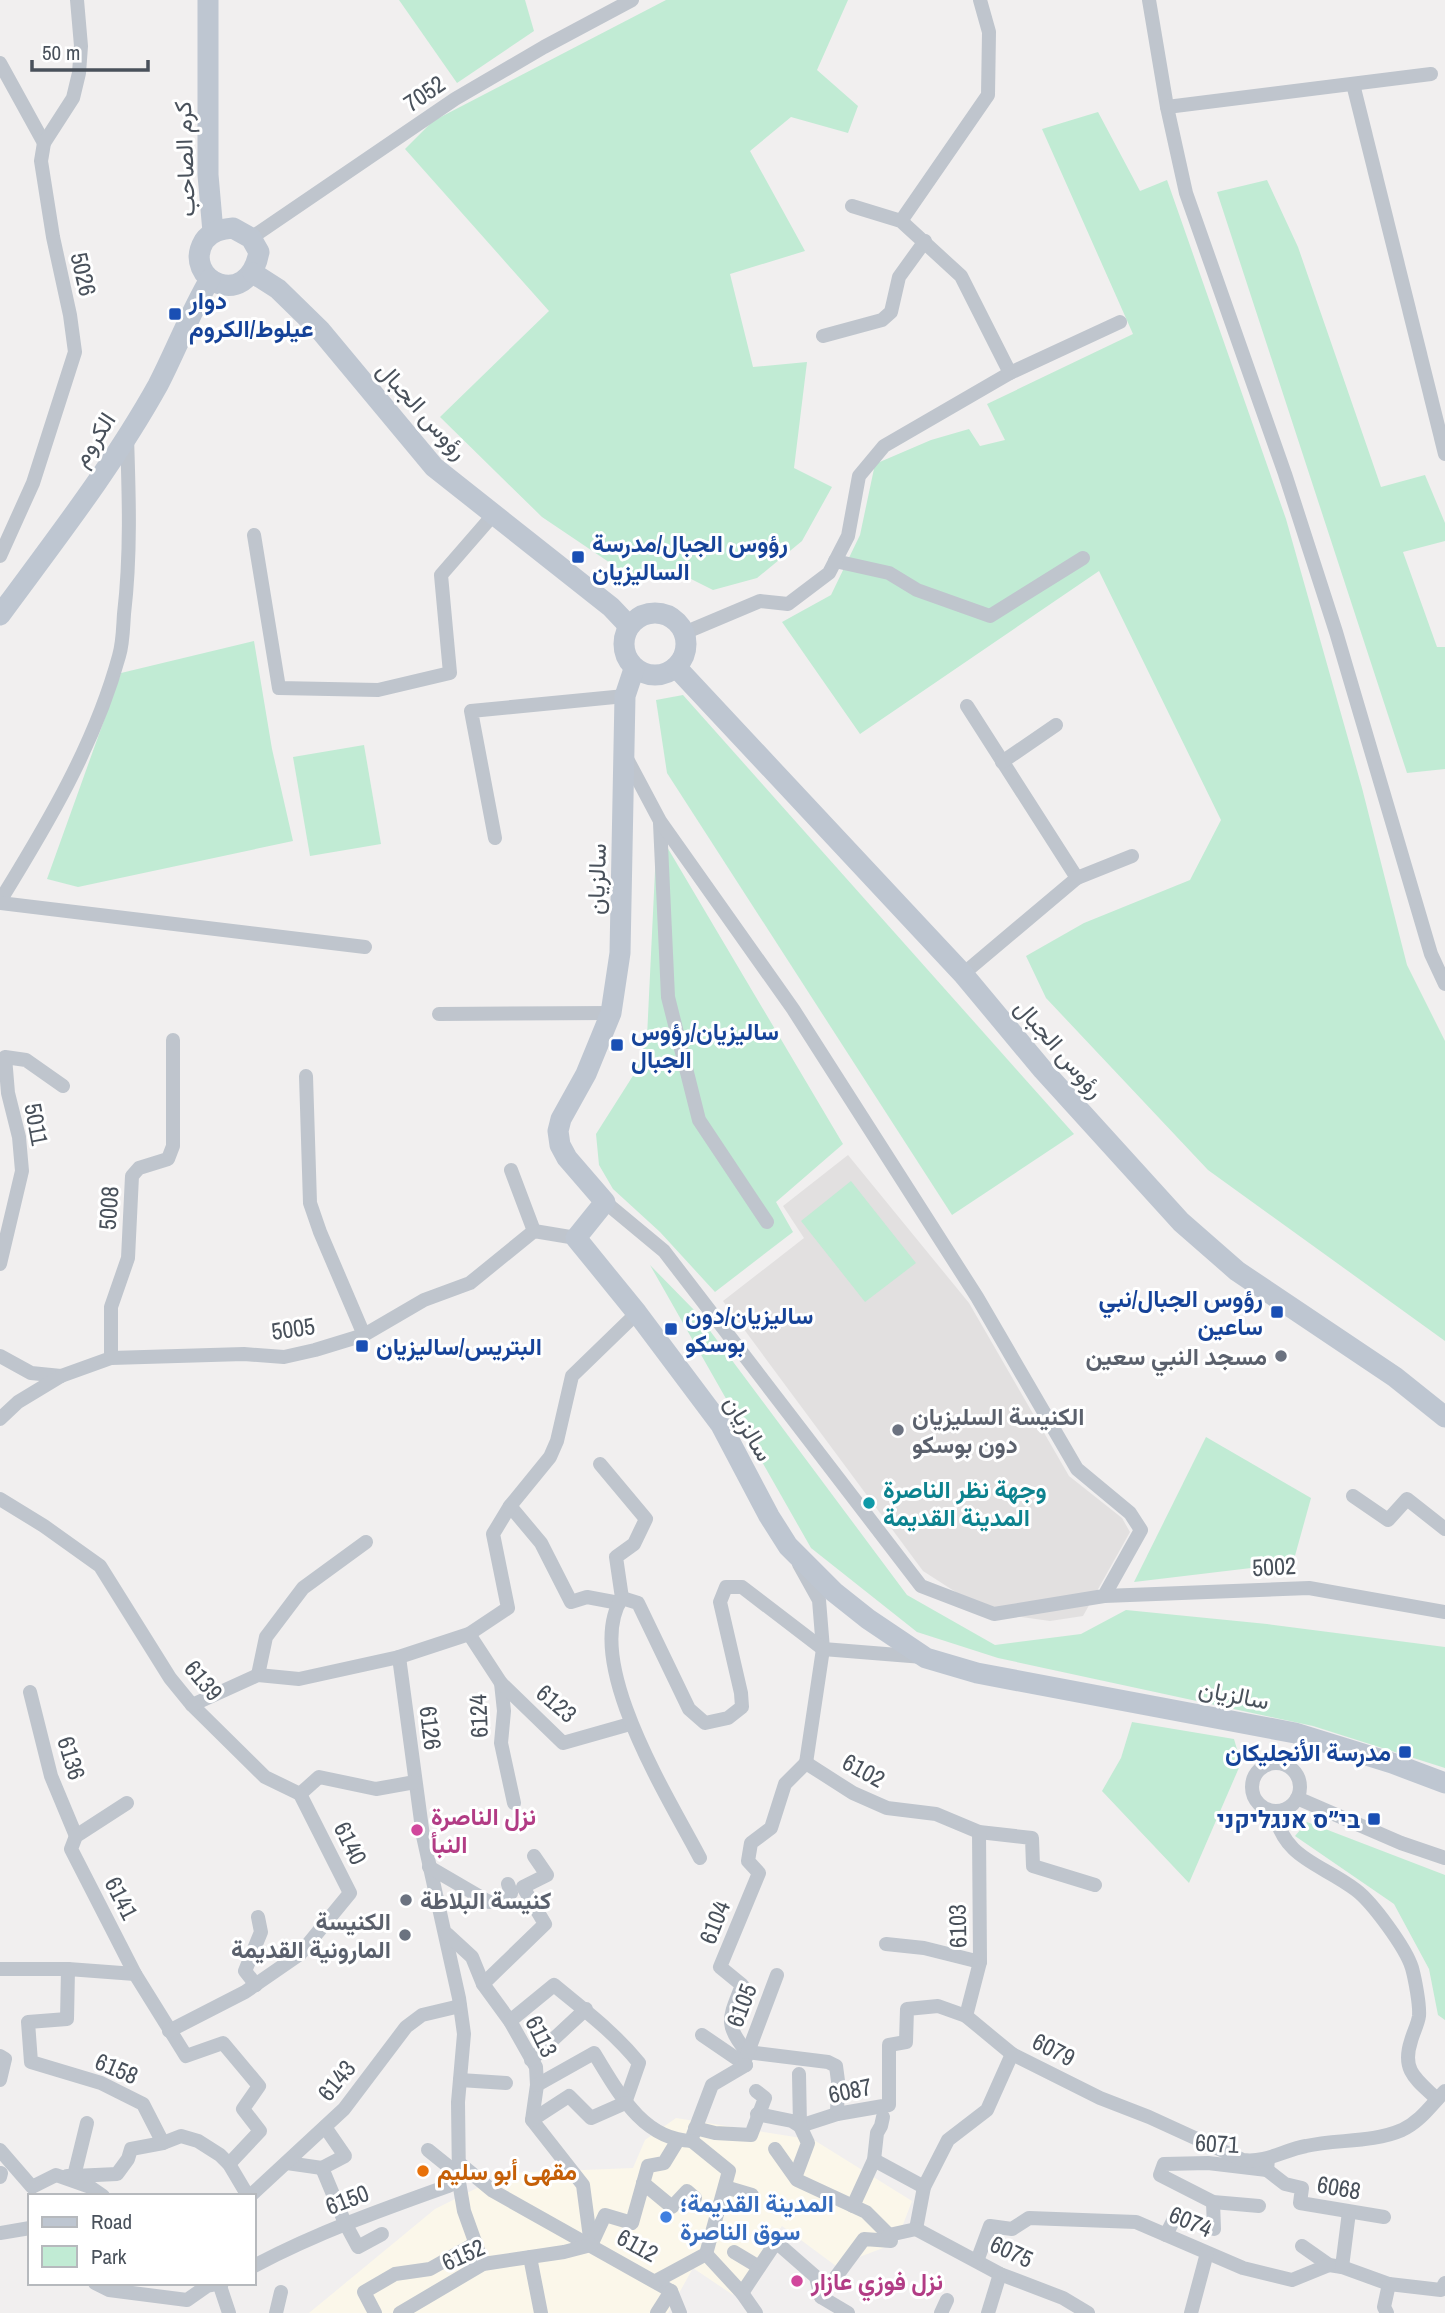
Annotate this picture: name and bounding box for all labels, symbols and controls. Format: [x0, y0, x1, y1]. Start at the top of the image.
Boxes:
scale bar [32, 28, 147, 72]
text: 50 m [42, 38, 80, 67]
street label: 7052 [397, 67, 451, 119]
street label: كرم الصاحب [166, 101, 203, 217]
street label: 5026 [63, 249, 105, 299]
place label: دوار عيلوط/الكروم [188, 284, 313, 345]
marker: دوار عيلوط/الكروم [167, 306, 183, 322]
street label: رؤوس الجبال [370, 354, 476, 466]
street label: الكروم [64, 406, 123, 473]
place label: رؤوس الجبال/مدرسة الساليزيان [592, 527, 788, 587]
marker: رؤوس الجبال/مدرسة الساليزيان [570, 549, 586, 565]
street label: سالزيان [579, 843, 613, 915]
street label: رؤوس الجبال [1008, 992, 1112, 1104]
place label: ساليزيان/رؤوس الجبال [631, 1015, 779, 1075]
marker: ساليزيان/رؤوس الجبال [609, 1037, 625, 1053]
street label: 5011 [17, 1100, 57, 1148]
street label: 5008 [91, 1185, 125, 1231]
place label: رؤوس الجبال/نبي ساعين [1099, 1282, 1263, 1342]
place label: ساليزيان/دون بوسكو [685, 1299, 813, 1359]
marker: رؤوس الجبال/نبي ساعين [1269, 1304, 1285, 1320]
street label: 5005 [269, 1309, 317, 1347]
marker: ساليزيان/دون بوسكو [663, 1321, 679, 1337]
place label: البتريس/ساليزيان [376, 1330, 542, 1362]
marker: البتريس/ساليزيان [354, 1338, 370, 1354]
place label: مسجد النبي سعين [1086, 1340, 1267, 1377]
marker: مسجد النبي سعين [1273, 1348, 1289, 1364]
street label: سالزيان [717, 1389, 781, 1467]
place label: الكنيسة السليزيان دون بوسكو [912, 1400, 1084, 1460]
marker: الكنيسة السليزيان دون بوسكو [890, 1422, 906, 1438]
place label: وجهة نظر الناصرة المدينة القديمة [883, 1473, 1047, 1533]
marker: وجهة نظر الناصرة المدينة القديمة [861, 1495, 877, 1511]
street label: 5002 [1251, 1549, 1297, 1583]
street label: 6139 [178, 1653, 230, 1707]
street label: سالزيان [1196, 1671, 1272, 1717]
street label: 6123 [530, 1677, 584, 1729]
street label: 6124 [461, 1694, 495, 1738]
street label: 6126 [412, 1704, 450, 1752]
street label: 6136 [50, 1732, 94, 1784]
place label: مدرسة الأنجليكان [1225, 1736, 1391, 1768]
marker: مدرسة الأنجليكان [1397, 1744, 1413, 1760]
street label: 6102 [837, 1745, 891, 1795]
place label: نزل الناصرة النبأ [431, 1800, 536, 1860]
place label: בי״ס אנגליקני [1217, 1803, 1360, 1835]
marker: בי״ס אנגליקני [1366, 1811, 1382, 1827]
street label: 6140 [327, 1816, 375, 1870]
marker: نزل الناصرة النبأ [409, 1822, 425, 1838]
street label: 6141 [98, 1871, 146, 1925]
place label: كنيسة البلاطة [420, 1884, 551, 1916]
marker: كنيسة البلاطة [398, 1892, 414, 1908]
street label: 6104 [691, 1896, 737, 1948]
street label: 6103 [941, 1904, 973, 1948]
place label: الكنيسة المارونية القديمة [231, 1905, 391, 1965]
marker: الكنيسة المارونية القديمة [397, 1927, 413, 1943]
street label: 6105 [718, 1979, 764, 2031]
street label: 6113 [518, 2010, 566, 2062]
street label: 6079 [1027, 2025, 1081, 2073]
street label: 6158 [91, 2045, 143, 2091]
street label: 6143 [310, 2053, 362, 2107]
street label: 6087 [825, 2070, 875, 2110]
street label: 6071 [1194, 2126, 1240, 2160]
place label: مقهى أبو سليم [437, 2155, 577, 2188]
marker: مقهى أبو سليم [415, 2163, 431, 2179]
street label: 6068 [1315, 2167, 1363, 2207]
street label: 6150 [321, 2176, 373, 2222]
place label: المدينة القديمة؛ سوق الناصرة [680, 2187, 834, 2247]
legend [28, 2194, 256, 2285]
street label: 6074 [1165, 2198, 1217, 2244]
text: Road [91, 2207, 132, 2236]
marker: المدينة القديمة؛ سوق الناصرة [658, 2209, 674, 2225]
street label: 6112 [612, 2221, 664, 2269]
street label: 6075 [985, 2227, 1039, 2275]
street label: 6152 [436, 2230, 490, 2278]
text: Park [91, 2242, 127, 2271]
place label: نزل فوزي عازار [810, 2265, 943, 2302]
marker: نزل فوزي عازار [789, 2273, 805, 2289]

